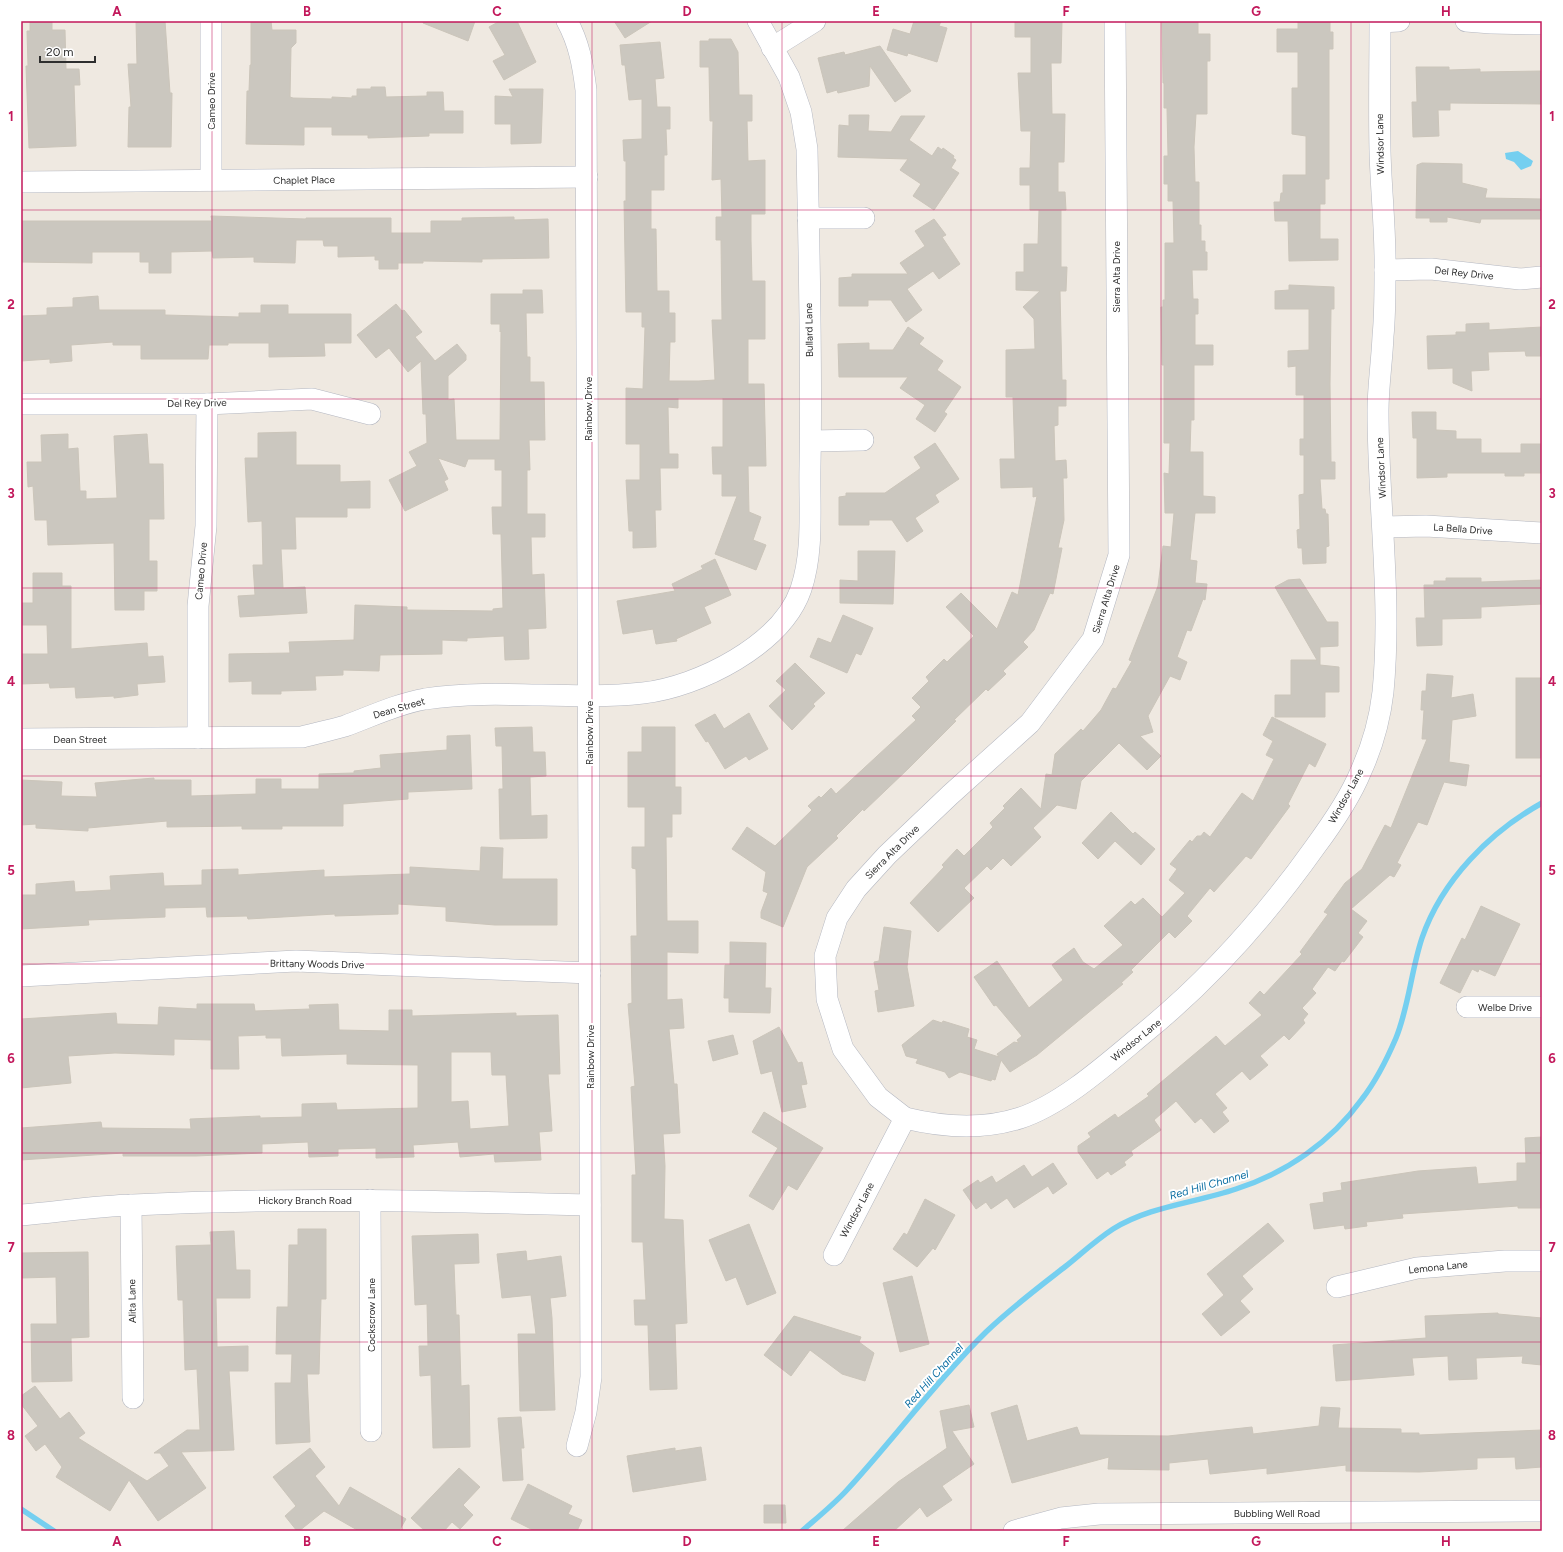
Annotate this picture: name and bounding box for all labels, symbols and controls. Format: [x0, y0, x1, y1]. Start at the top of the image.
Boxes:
text: A [112, 4, 122, 19]
text: B [303, 4, 311, 19]
text: C [492, 4, 502, 19]
text: D [682, 4, 692, 19]
text: E [872, 4, 880, 19]
text: F [1062, 4, 1070, 19]
text: G [1251, 4, 1261, 19]
text: H [1441, 4, 1451, 19]
scale bar [40, 38, 95, 64]
text: 20 m [46, 45, 74, 59]
street label: Cameo Drive [205, 72, 218, 130]
text: 1 [8, 109, 14, 124]
text: 1 [1549, 109, 1555, 124]
street label: Windsor Lane [1373, 113, 1387, 175]
street label: Chaplet Place [273, 173, 335, 187]
street label: Sierra Alta Drive [1110, 241, 1123, 313]
street label: Del Rey Drive [1434, 263, 1495, 283]
text: 2 [7, 297, 15, 312]
text: 2 [1548, 297, 1556, 312]
street label: Bullard Lane [802, 302, 816, 357]
street label: Rainbow Drive [582, 376, 595, 441]
street label: Del Rey Drive [167, 396, 227, 410]
street label: Windsor Lane [1373, 437, 1389, 499]
text: 3 [7, 486, 15, 501]
text: 3 [1548, 486, 1556, 501]
street label: La Bella Drive [1433, 520, 1494, 538]
street label: Cameo Drive [192, 541, 210, 600]
street label: Sierra Alta Drive [1089, 562, 1123, 635]
text: 4 [7, 674, 15, 689]
text: 4 [1548, 674, 1556, 689]
street label: Dean Street [371, 694, 427, 722]
street label: Rainbow Drive [583, 700, 596, 765]
street label: Dean Street [53, 733, 107, 746]
street label: Windsor Lane [1326, 766, 1367, 826]
street label: Sierra Alta Drive [862, 822, 922, 882]
text: 5 [7, 863, 15, 878]
text: 5 [1548, 863, 1556, 878]
street label: Brittany Woods Drive [270, 957, 365, 971]
street label: Welbe Drive [1478, 1001, 1532, 1014]
street label: Windsor Lane [1108, 1015, 1164, 1064]
street label: Rainbow Drive [584, 1024, 597, 1089]
text: 6 [7, 1051, 15, 1066]
text: 6 [1548, 1051, 1556, 1066]
water label: Red Hill Channel [1168, 1167, 1251, 1203]
street label: Windsor Lane [837, 1180, 877, 1240]
street label: Hickory Branch Road [258, 1194, 352, 1207]
text: 7 [7, 1240, 15, 1255]
text: 7 [1548, 1240, 1556, 1255]
street label: Lemona Lane [1408, 1257, 1469, 1277]
street label: Cockscrow Lane [365, 1277, 378, 1352]
street label: Alita Lane [125, 1278, 139, 1323]
water label: Red Hill Channel [902, 1341, 967, 1411]
text: 8 [7, 1428, 15, 1443]
text: 8 [1548, 1428, 1556, 1443]
street label: Bubbling Well Road [1234, 1507, 1320, 1520]
text: A [112, 1534, 122, 1549]
text: B [303, 1534, 311, 1549]
text: C [492, 1534, 502, 1549]
text: D [682, 1534, 692, 1549]
text: E [872, 1534, 880, 1549]
text: F [1062, 1534, 1070, 1549]
text: G [1251, 1534, 1261, 1549]
text: H [1441, 1534, 1451, 1549]

